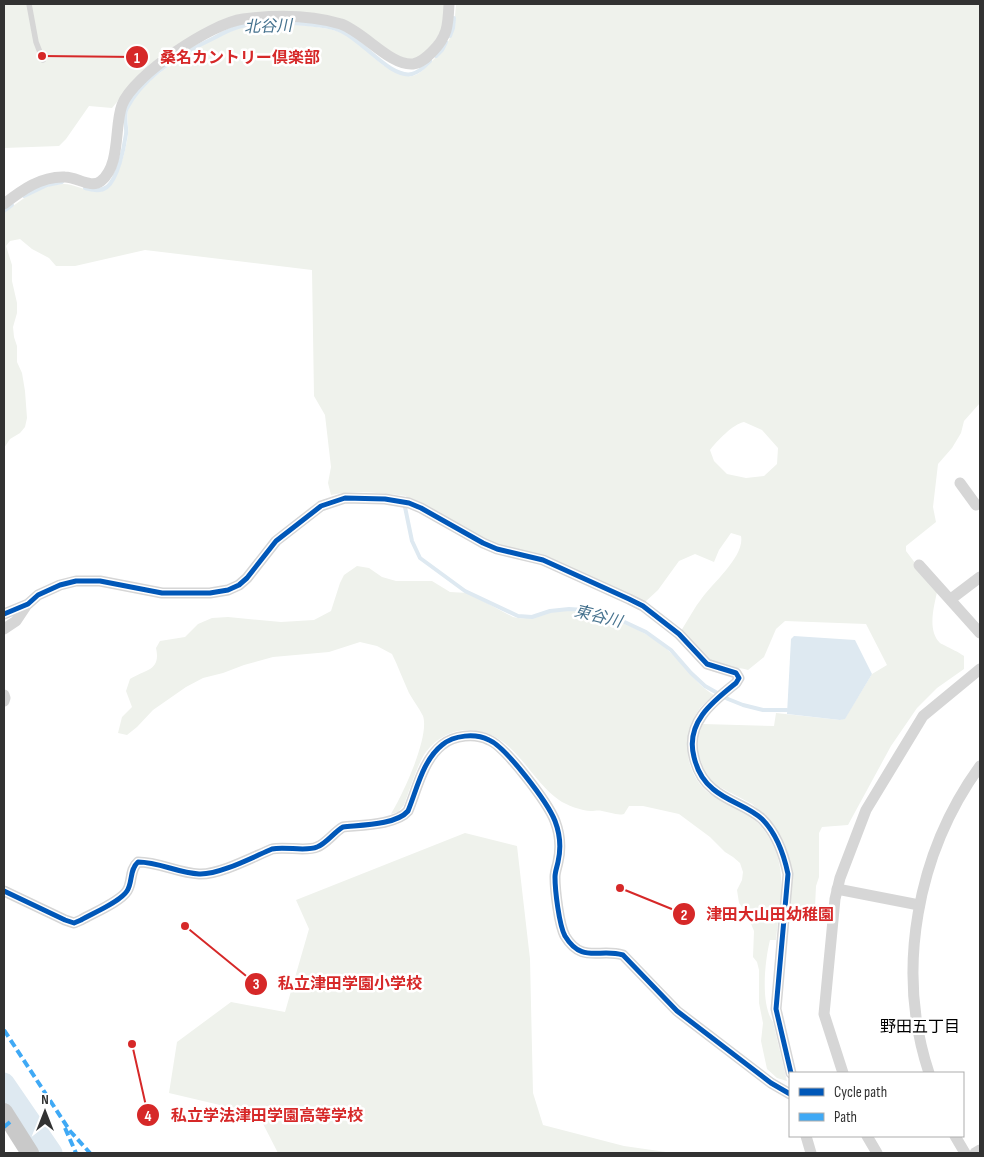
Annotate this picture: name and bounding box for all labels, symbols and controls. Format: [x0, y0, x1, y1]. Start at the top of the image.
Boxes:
water label: 北谷川 [244, 17, 294, 37]
callout: 桑名カントリー倶楽部 [125, 42, 330, 73]
text: 1 [134, 49, 140, 68]
text: 桑名カントリー倶楽部 [160, 49, 320, 68]
water label: 東谷川 [572, 602, 626, 633]
callout: 津田大山田幼稚園 [671, 899, 844, 930]
text: 2 [681, 906, 687, 925]
text: 津田大山田幼稚園 [706, 906, 834, 925]
callout: 私立津田学園小学校 [243, 968, 432, 999]
text: 3 [253, 975, 260, 994]
text: 私立津田学園小学校 [278, 975, 422, 994]
district label: 野田五丁目 [880, 1018, 960, 1037]
legend [789, 1072, 964, 1137]
text: Cycle path [834, 1083, 887, 1102]
north arrow [20, 1087, 70, 1137]
text: N [41, 1091, 49, 1108]
callout: 私立学法津田学園高等学校 [136, 1100, 373, 1131]
text: 4 [145, 1107, 152, 1126]
text: 私立学法津田学園高等学校 [171, 1107, 363, 1126]
text: Path [834, 1108, 857, 1127]

